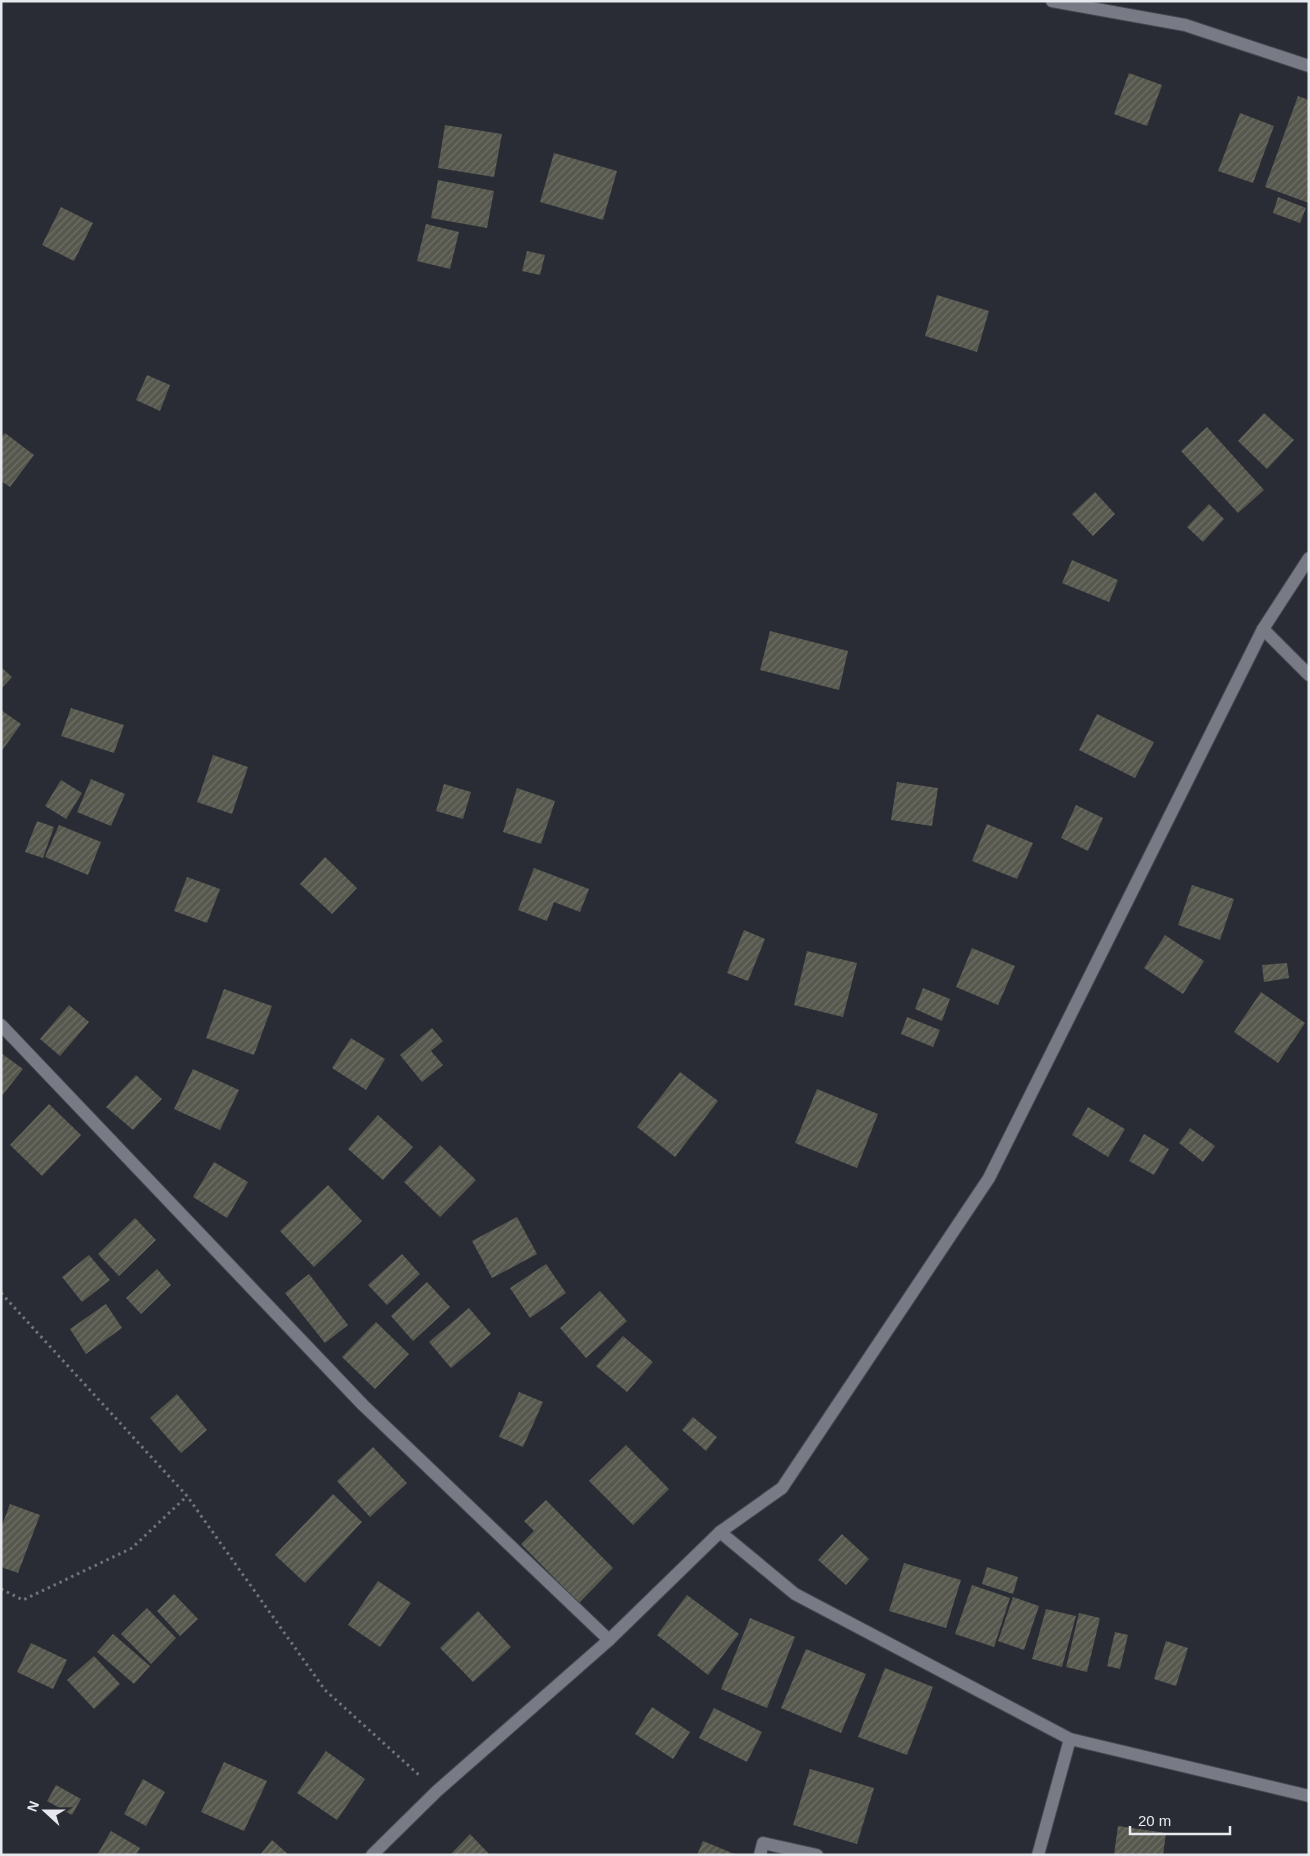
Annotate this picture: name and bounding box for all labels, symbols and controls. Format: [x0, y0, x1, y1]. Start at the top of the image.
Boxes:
north arrow [20, 1786, 70, 1836]
text: N [24, 1799, 42, 1814]
scale bar [1130, 1804, 1230, 1836]
text: 20 m [1138, 1812, 1171, 1829]

